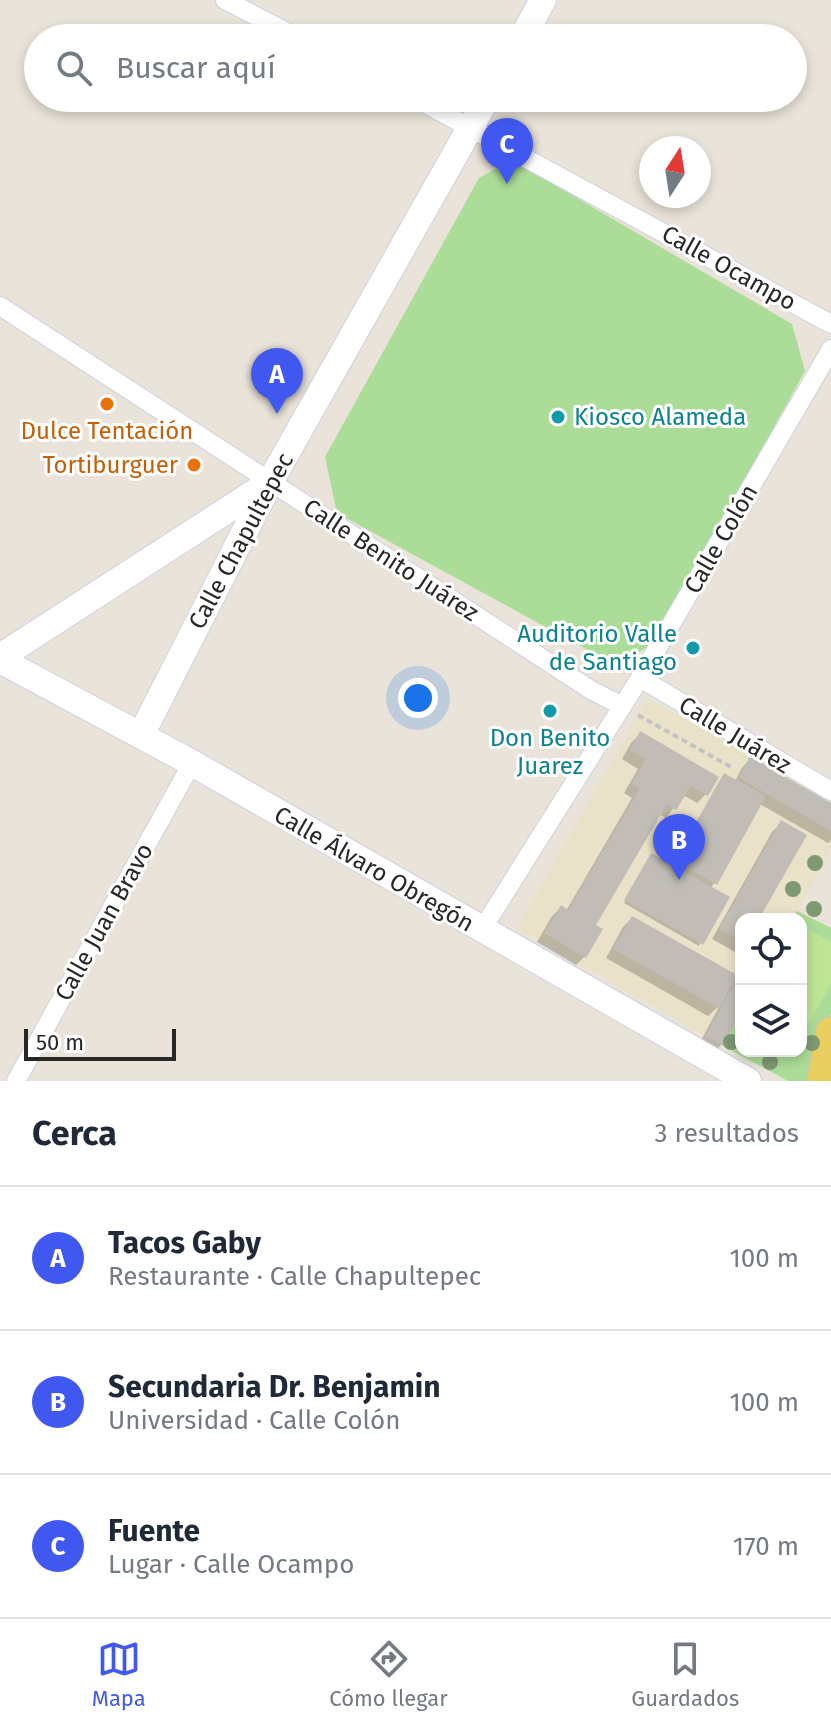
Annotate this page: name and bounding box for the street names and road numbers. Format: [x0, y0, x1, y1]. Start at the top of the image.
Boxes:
street label: Calle Ocampo [657, 220, 801, 316]
street label: Calle Chapultepec [183, 448, 299, 634]
street label: Calle Colón [679, 479, 763, 599]
street label: Calle Benito Juárez [298, 493, 484, 627]
street label: Calle Juárez [674, 691, 796, 779]
street label: Calle Álvaro Obregón [269, 800, 479, 938]
street label: Calle Juan Bravo [49, 838, 159, 1006]

